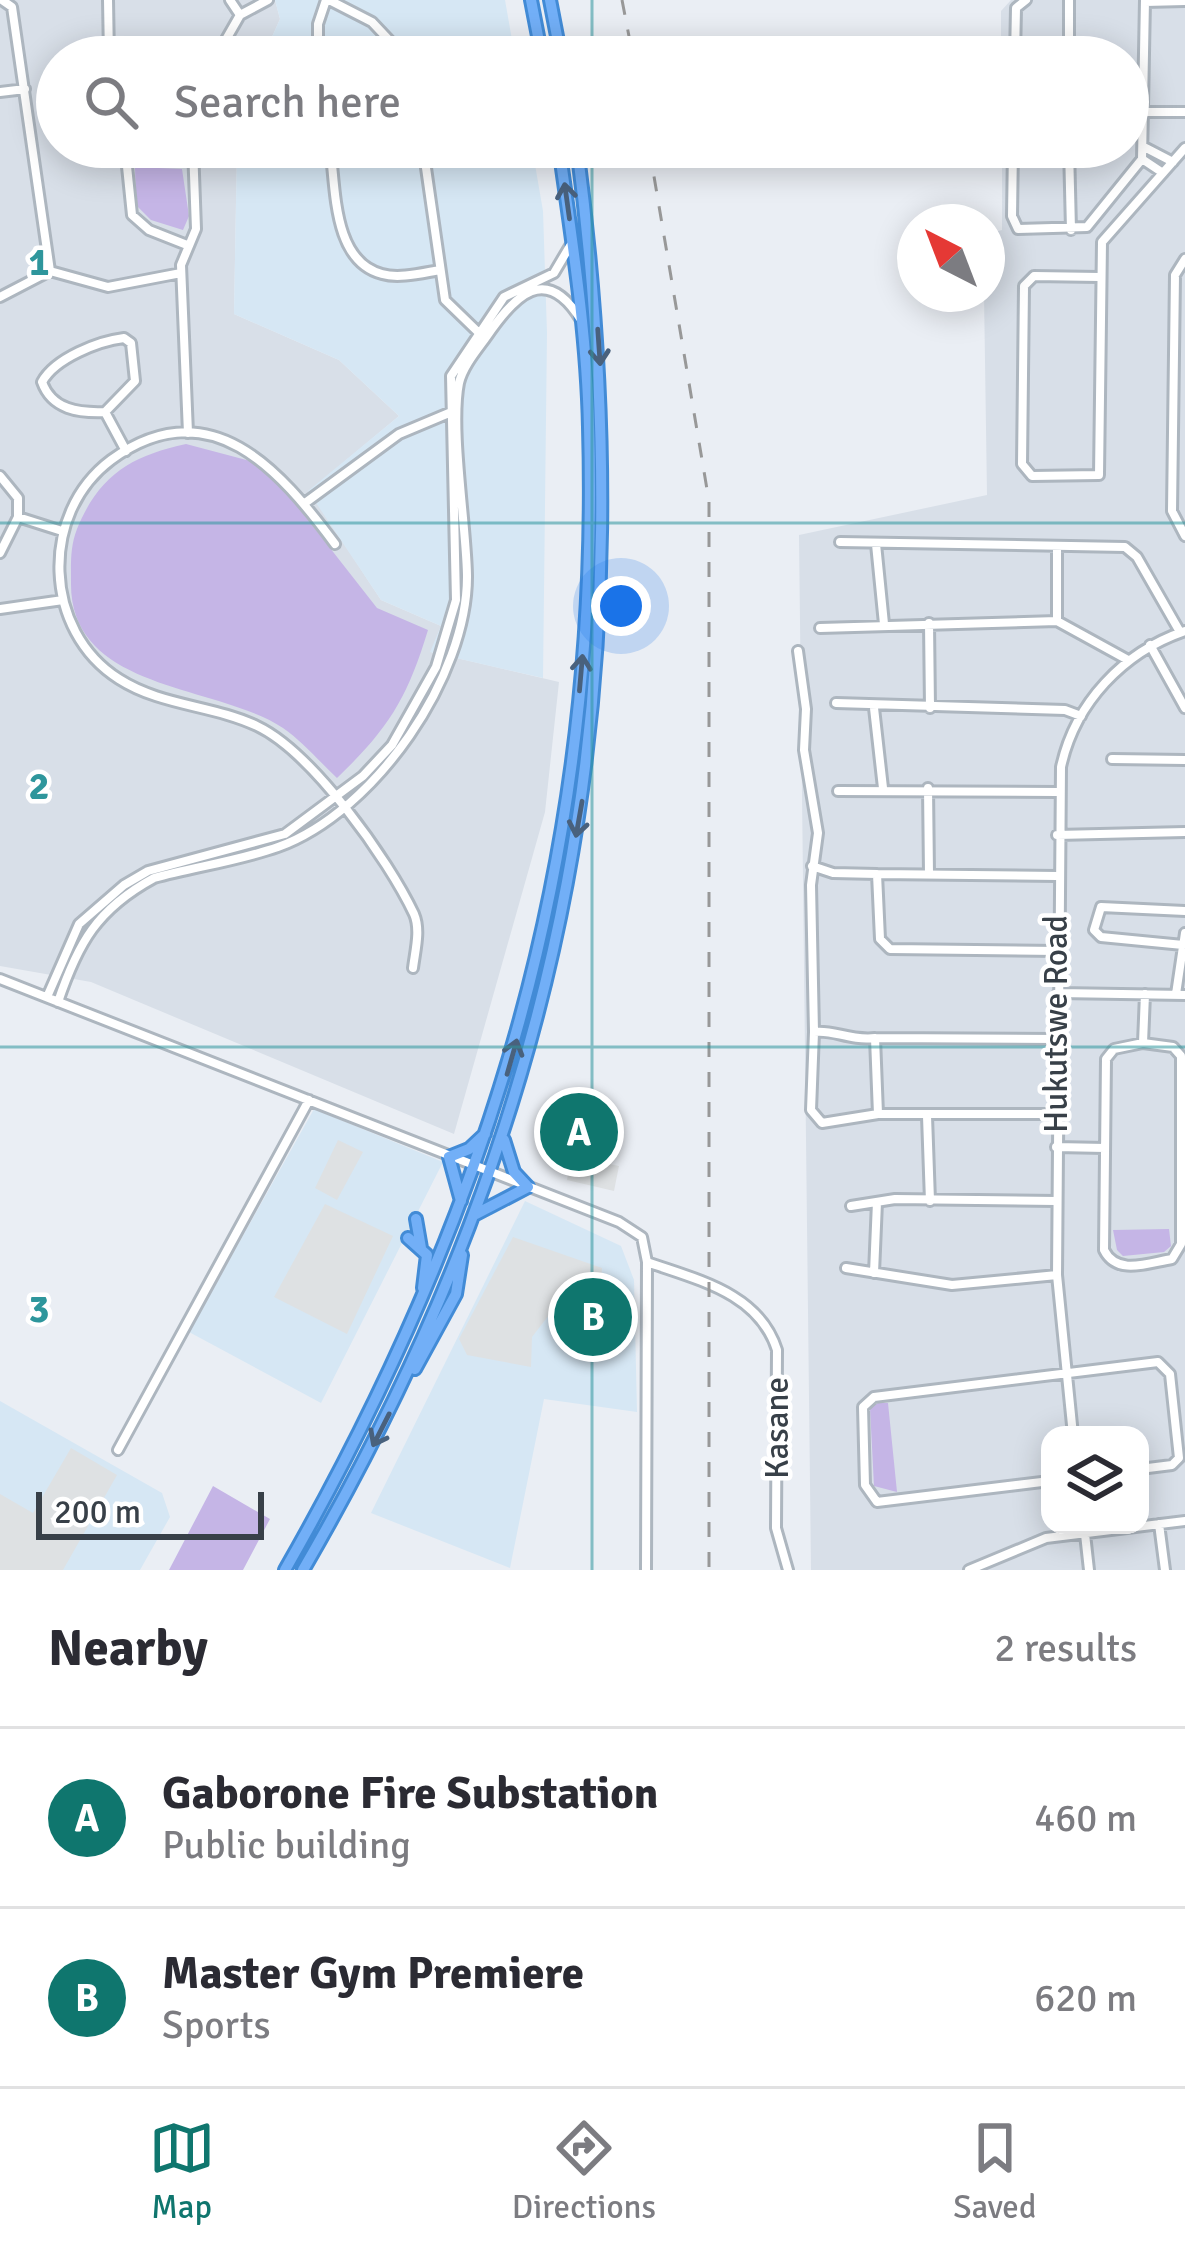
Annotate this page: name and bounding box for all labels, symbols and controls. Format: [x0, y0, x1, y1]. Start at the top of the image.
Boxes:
search box [36, 36, 1149, 168]
icon: search [78, 69, 144, 135]
text: Search here [174, 75, 401, 130]
one-way arrow [555, 182, 578, 221]
north arrow [897, 204, 1005, 312]
text: 1 [28, 238, 50, 286]
one-way arrow [588, 327, 611, 366]
your location [591, 576, 651, 636]
one-way arrow [570, 654, 593, 693]
text: 2 [28, 762, 50, 810]
one-way arrow [566, 799, 589, 838]
street label: Hukutswe Road [1036, 915, 1077, 1133]
one-way arrow [503, 1039, 525, 1077]
pin: A [540, 1087, 618, 1177]
pin: B [554, 1272, 632, 1362]
text: 3 [28, 1285, 50, 1333]
street label: Kasane [757, 1377, 798, 1479]
one-way arrow [368, 1411, 391, 1447]
map controls [1041, 1426, 1149, 1534]
button: layers [1041, 1426, 1149, 1534]
scale bar [36, 1486, 264, 1539]
text: 200 m [54, 1492, 141, 1533]
text: Nearby [48, 1617, 208, 1680]
text: 2 results [994, 1624, 1137, 1672]
text: Gaborone Fire Substation [162, 1766, 658, 1821]
text: A [75, 1794, 99, 1842]
text: 460 m [1034, 1794, 1137, 1842]
text: Public building [162, 1821, 411, 1869]
text: Master Gym Premiere [162, 1946, 584, 2001]
text: B [75, 1974, 99, 2022]
text: 620 m [1034, 1974, 1137, 2022]
text: Sports [162, 2001, 271, 2049]
tab: Map [149, 2115, 215, 2228]
tab: Directions [512, 2115, 656, 2228]
tab: Saved [953, 2115, 1036, 2228]

